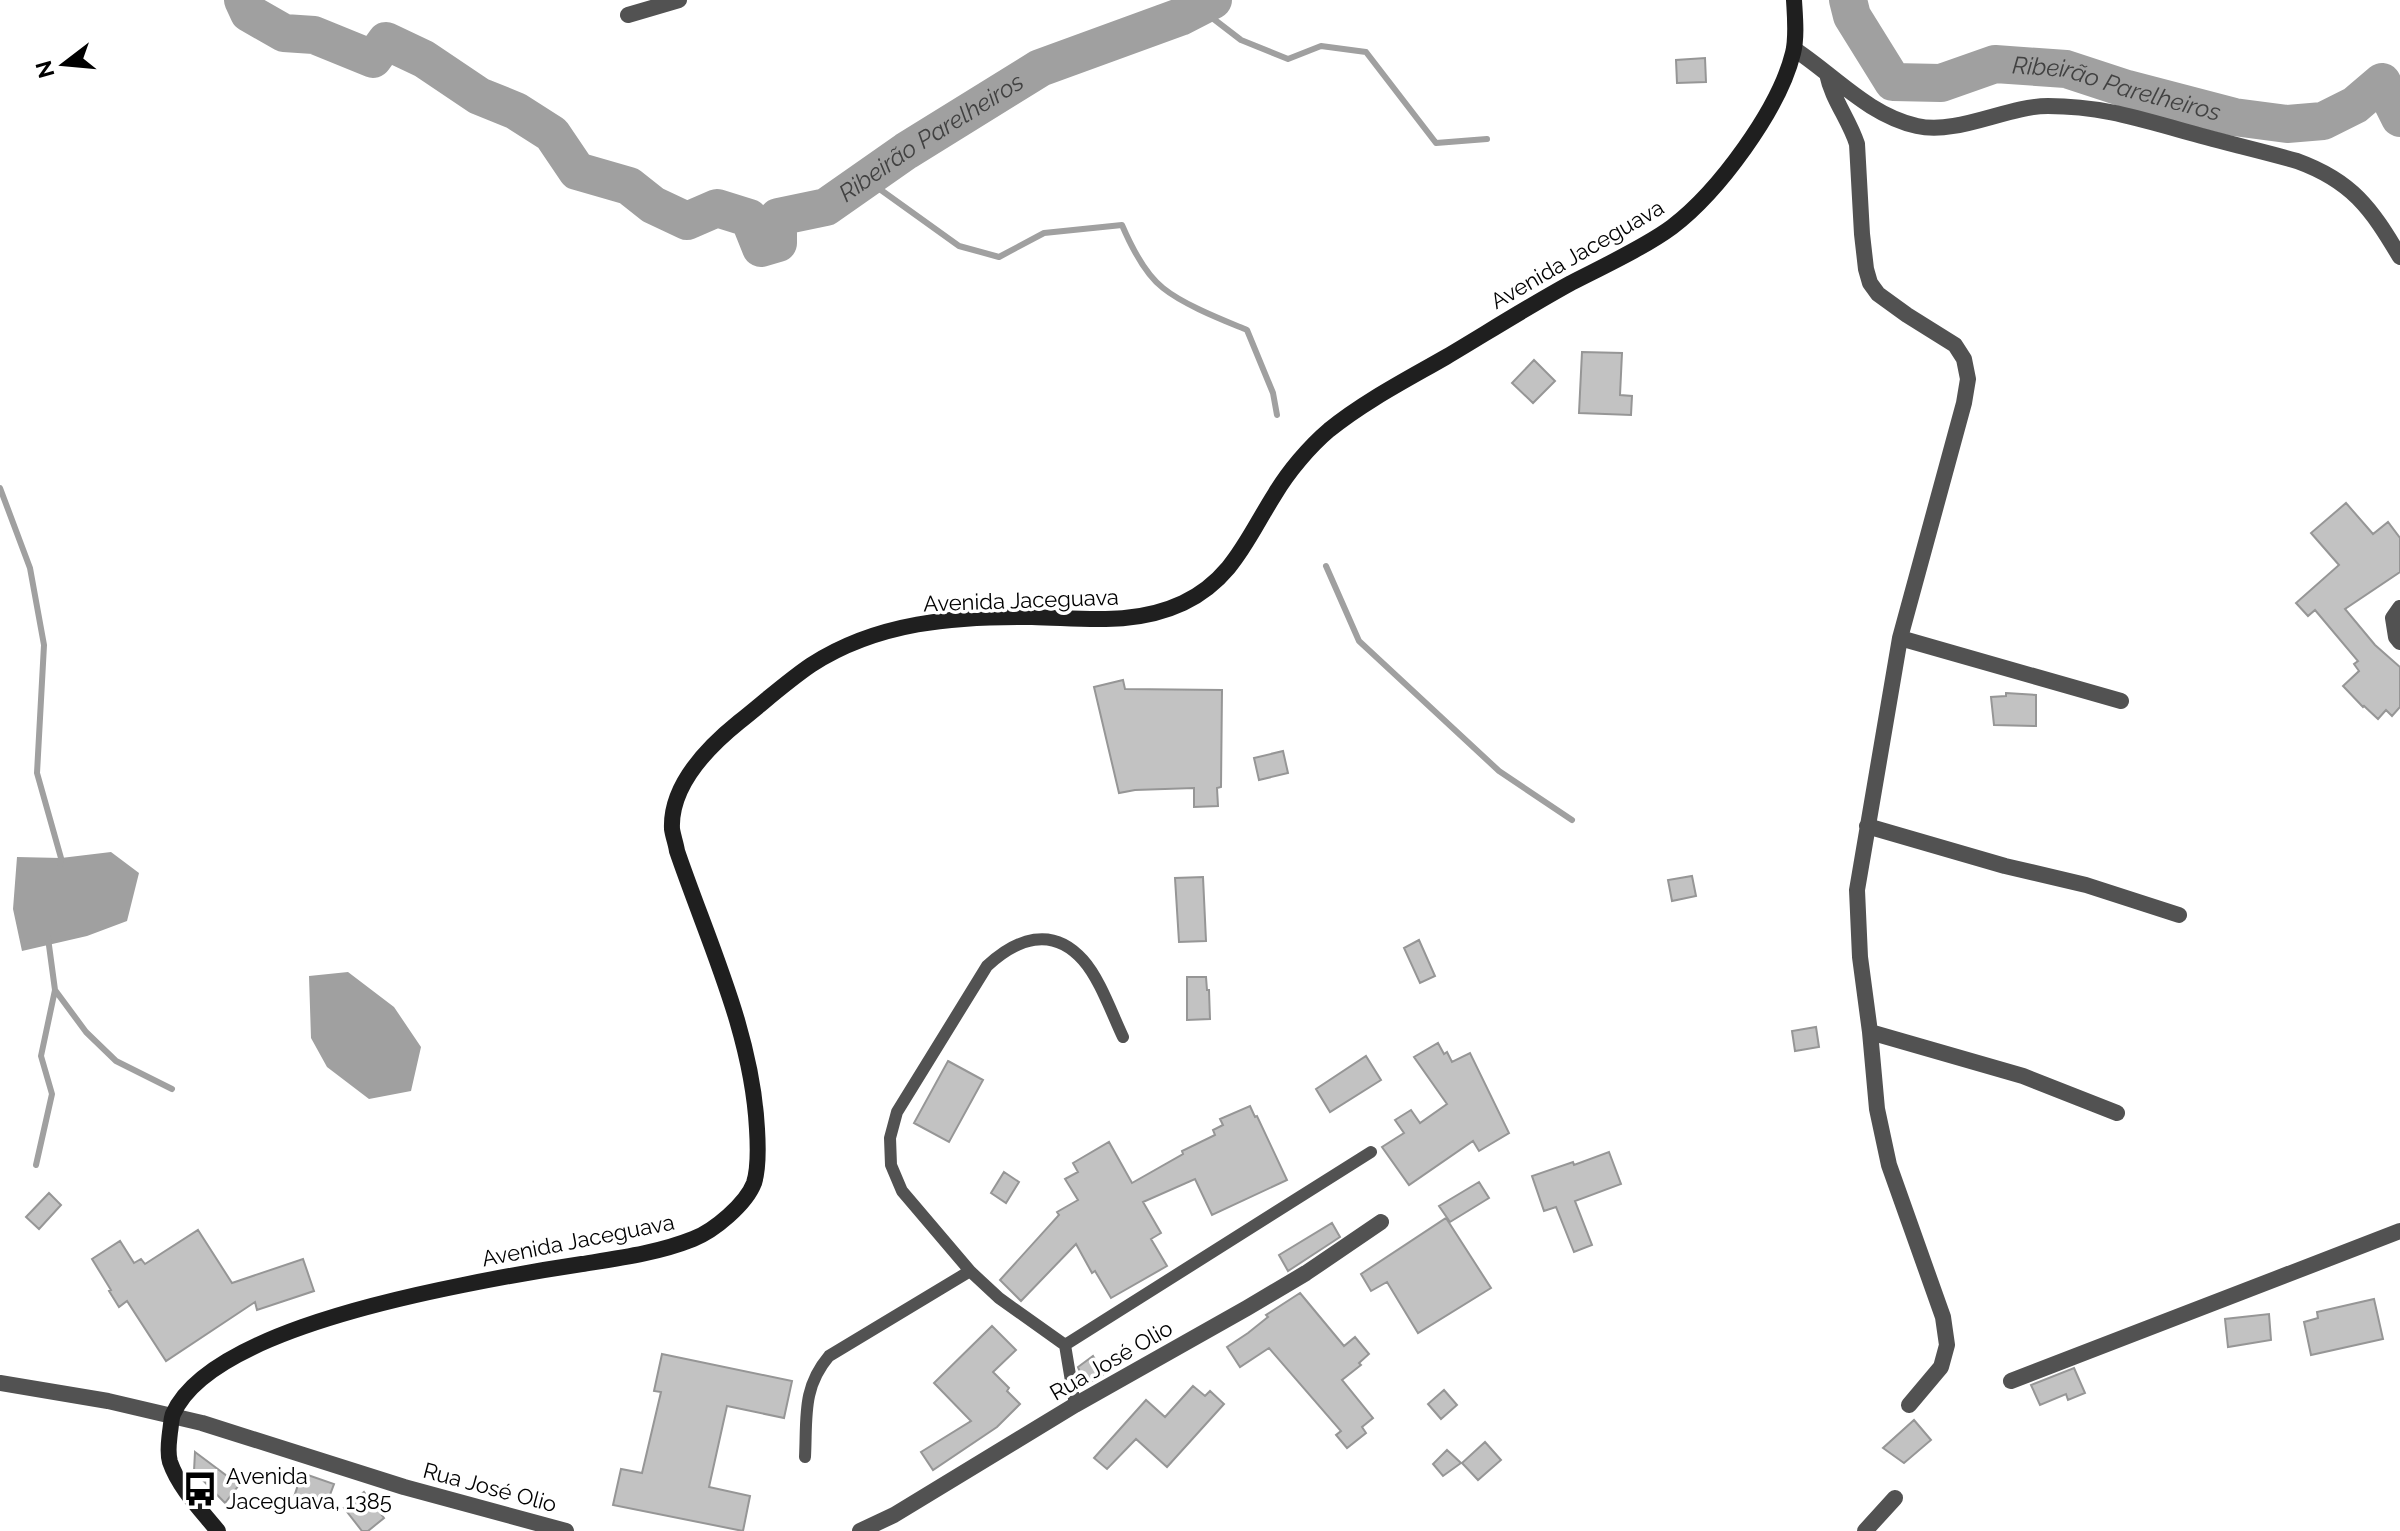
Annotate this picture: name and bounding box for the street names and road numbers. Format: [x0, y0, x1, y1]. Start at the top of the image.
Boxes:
street label: Avenida Jaceguava [1486, 194, 1668, 314]
street label: Avenida Jaceguava [923, 584, 1119, 616]
street label: Avenida Jaceguava [479, 1209, 677, 1271]
street label: Rua José Olio [1045, 1314, 1177, 1406]
street label: Rua José Olio [420, 1457, 560, 1517]

